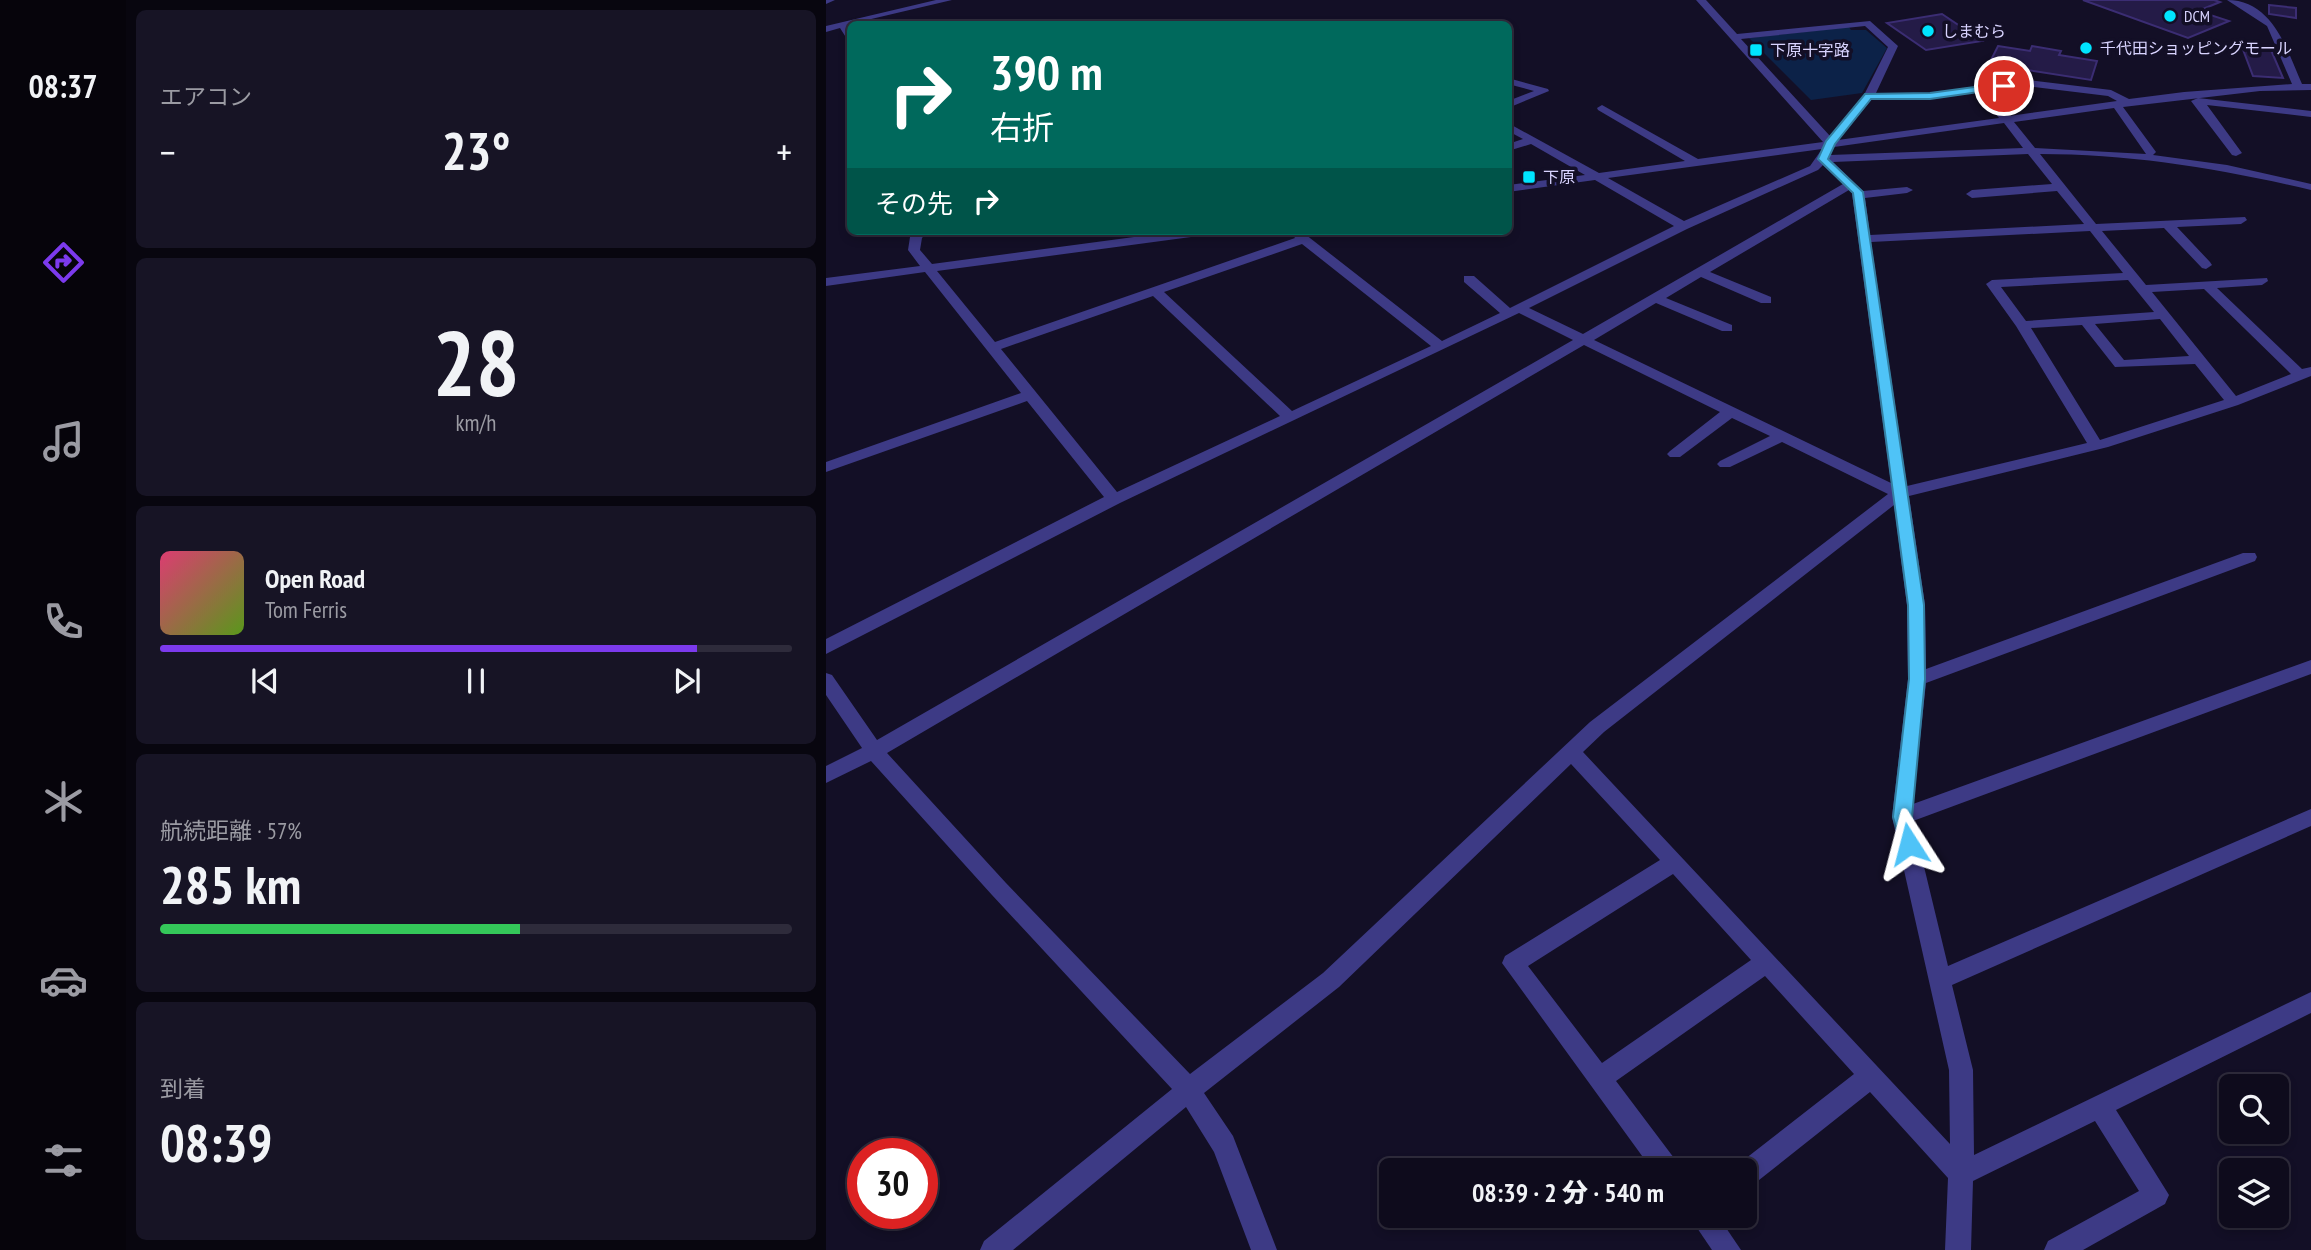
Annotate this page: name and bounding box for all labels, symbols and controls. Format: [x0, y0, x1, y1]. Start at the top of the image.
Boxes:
place label: DCM [2184, 6, 2210, 26]
marker: DCM [2162, 8, 2178, 24]
place label: しまむら [1942, 21, 2006, 41]
marker: しまむら [1920, 23, 1936, 39]
place label: 千代田ショッピングモール [2100, 38, 2292, 58]
text: 390 m [990, 40, 1103, 104]
place label: 下原十字路 [1770, 40, 1850, 60]
marker: 千代田ショッピングモール [2078, 40, 2094, 56]
marker: 下原十字路 [1748, 42, 1764, 58]
icon: right [875, 49, 966, 140]
pin [1974, 56, 2034, 116]
text: 08:37 [28, 65, 98, 107]
icon: arrive [1985, 67, 2023, 105]
text: エアコン [160, 82, 252, 111]
text: 右折 [990, 106, 1054, 148]
text: 23° [442, 117, 510, 184]
text: − [160, 127, 176, 176]
text: + [776, 127, 792, 176]
place label: 下原 [1543, 167, 1575, 187]
marker: 下原 [1521, 169, 1537, 185]
icon: right [967, 182, 1005, 220]
text: その先 [875, 187, 953, 220]
icon: directions [39, 238, 88, 287]
text: 28 [433, 303, 520, 421]
text: km/h [456, 408, 496, 437]
icon: music [39, 417, 88, 466]
text: Open Road [265, 562, 365, 595]
text: Tom Ferris [265, 595, 347, 624]
icon: phone [39, 597, 88, 646]
icon: previous [246, 662, 284, 700]
icon: pause [457, 662, 495, 700]
icon: next [668, 662, 706, 700]
icon: climate [39, 777, 88, 826]
position arrow [1872, 807, 1946, 881]
text: 航続距離 · 57% [160, 816, 302, 845]
text: 285 km [160, 851, 301, 918]
icon: car [39, 956, 88, 1005]
text: 到着 [160, 1074, 206, 1103]
map controls [2219, 1074, 2289, 1228]
button: search [2219, 1074, 2289, 1144]
text: 08:39 [160, 1109, 272, 1176]
icon: filters [39, 1136, 88, 1185]
speed limit sign: 30 [847, 1138, 938, 1229]
button: layers [2219, 1158, 2289, 1228]
text: 08:39 · 2 分 · 540 m [1472, 1176, 1664, 1209]

